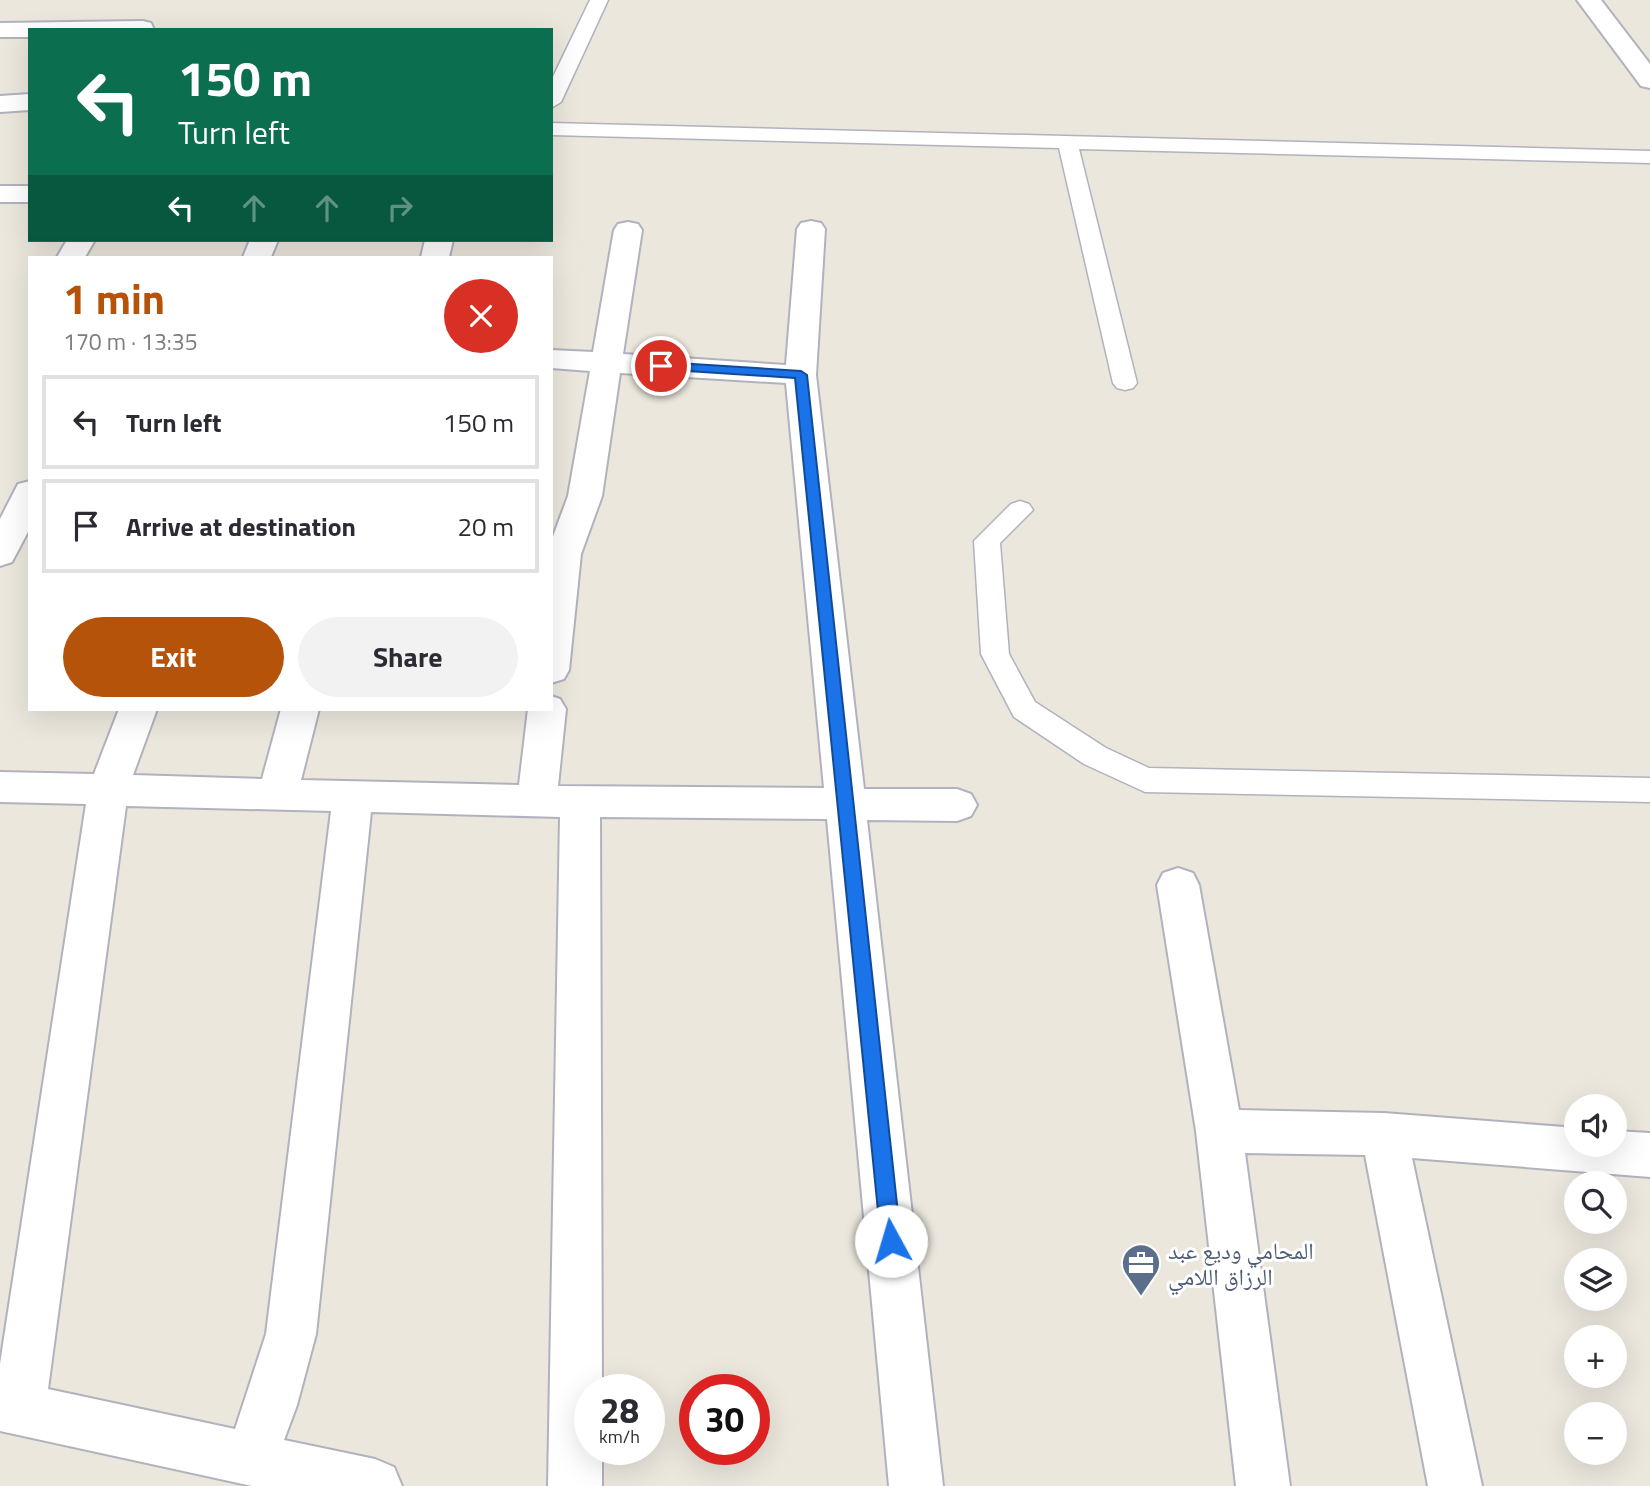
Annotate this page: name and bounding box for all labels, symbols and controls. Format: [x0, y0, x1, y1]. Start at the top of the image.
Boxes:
text: 150 m [178, 40, 312, 115]
icon: left [63, 56, 154, 147]
text: Turn left [178, 108, 290, 156]
icon: left [162, 189, 200, 227]
icon: ahead [235, 189, 273, 227]
icon: ahead [308, 189, 346, 227]
icon: right [381, 189, 419, 227]
text: 1 min [63, 266, 165, 330]
button: close [444, 279, 518, 353]
text: 170 m · 13:35 [63, 324, 198, 359]
pin [631, 336, 691, 396]
icon: arrive [642, 347, 680, 385]
icon: left [67, 403, 105, 441]
text: Turn left [126, 403, 221, 442]
text: 150 m [443, 403, 514, 442]
icon: arrive [67, 507, 105, 545]
text: Arrive at destination [126, 507, 356, 546]
text: 20 m [457, 507, 514, 546]
button: Exit [63, 617, 284, 697]
button: Share [298, 617, 518, 697]
map controls [1564, 1094, 1627, 1465]
button: sound [1564, 1094, 1627, 1157]
button: search [1564, 1171, 1627, 1234]
position arrow [854, 1204, 928, 1278]
place label: المحامي وديع عبد الرزاق اللامي [1168, 1233, 1314, 1295]
office icon: المحامي وديع عبد الرزاق اللامي [1120, 1242, 1162, 1297]
button: layers [1564, 1248, 1627, 1311]
button: + [1564, 1325, 1627, 1388]
speed limit sign: 30 [679, 1374, 770, 1465]
text: 28 [600, 1383, 639, 1437]
button: − [1564, 1402, 1627, 1465]
text: km/h [599, 1423, 640, 1450]

